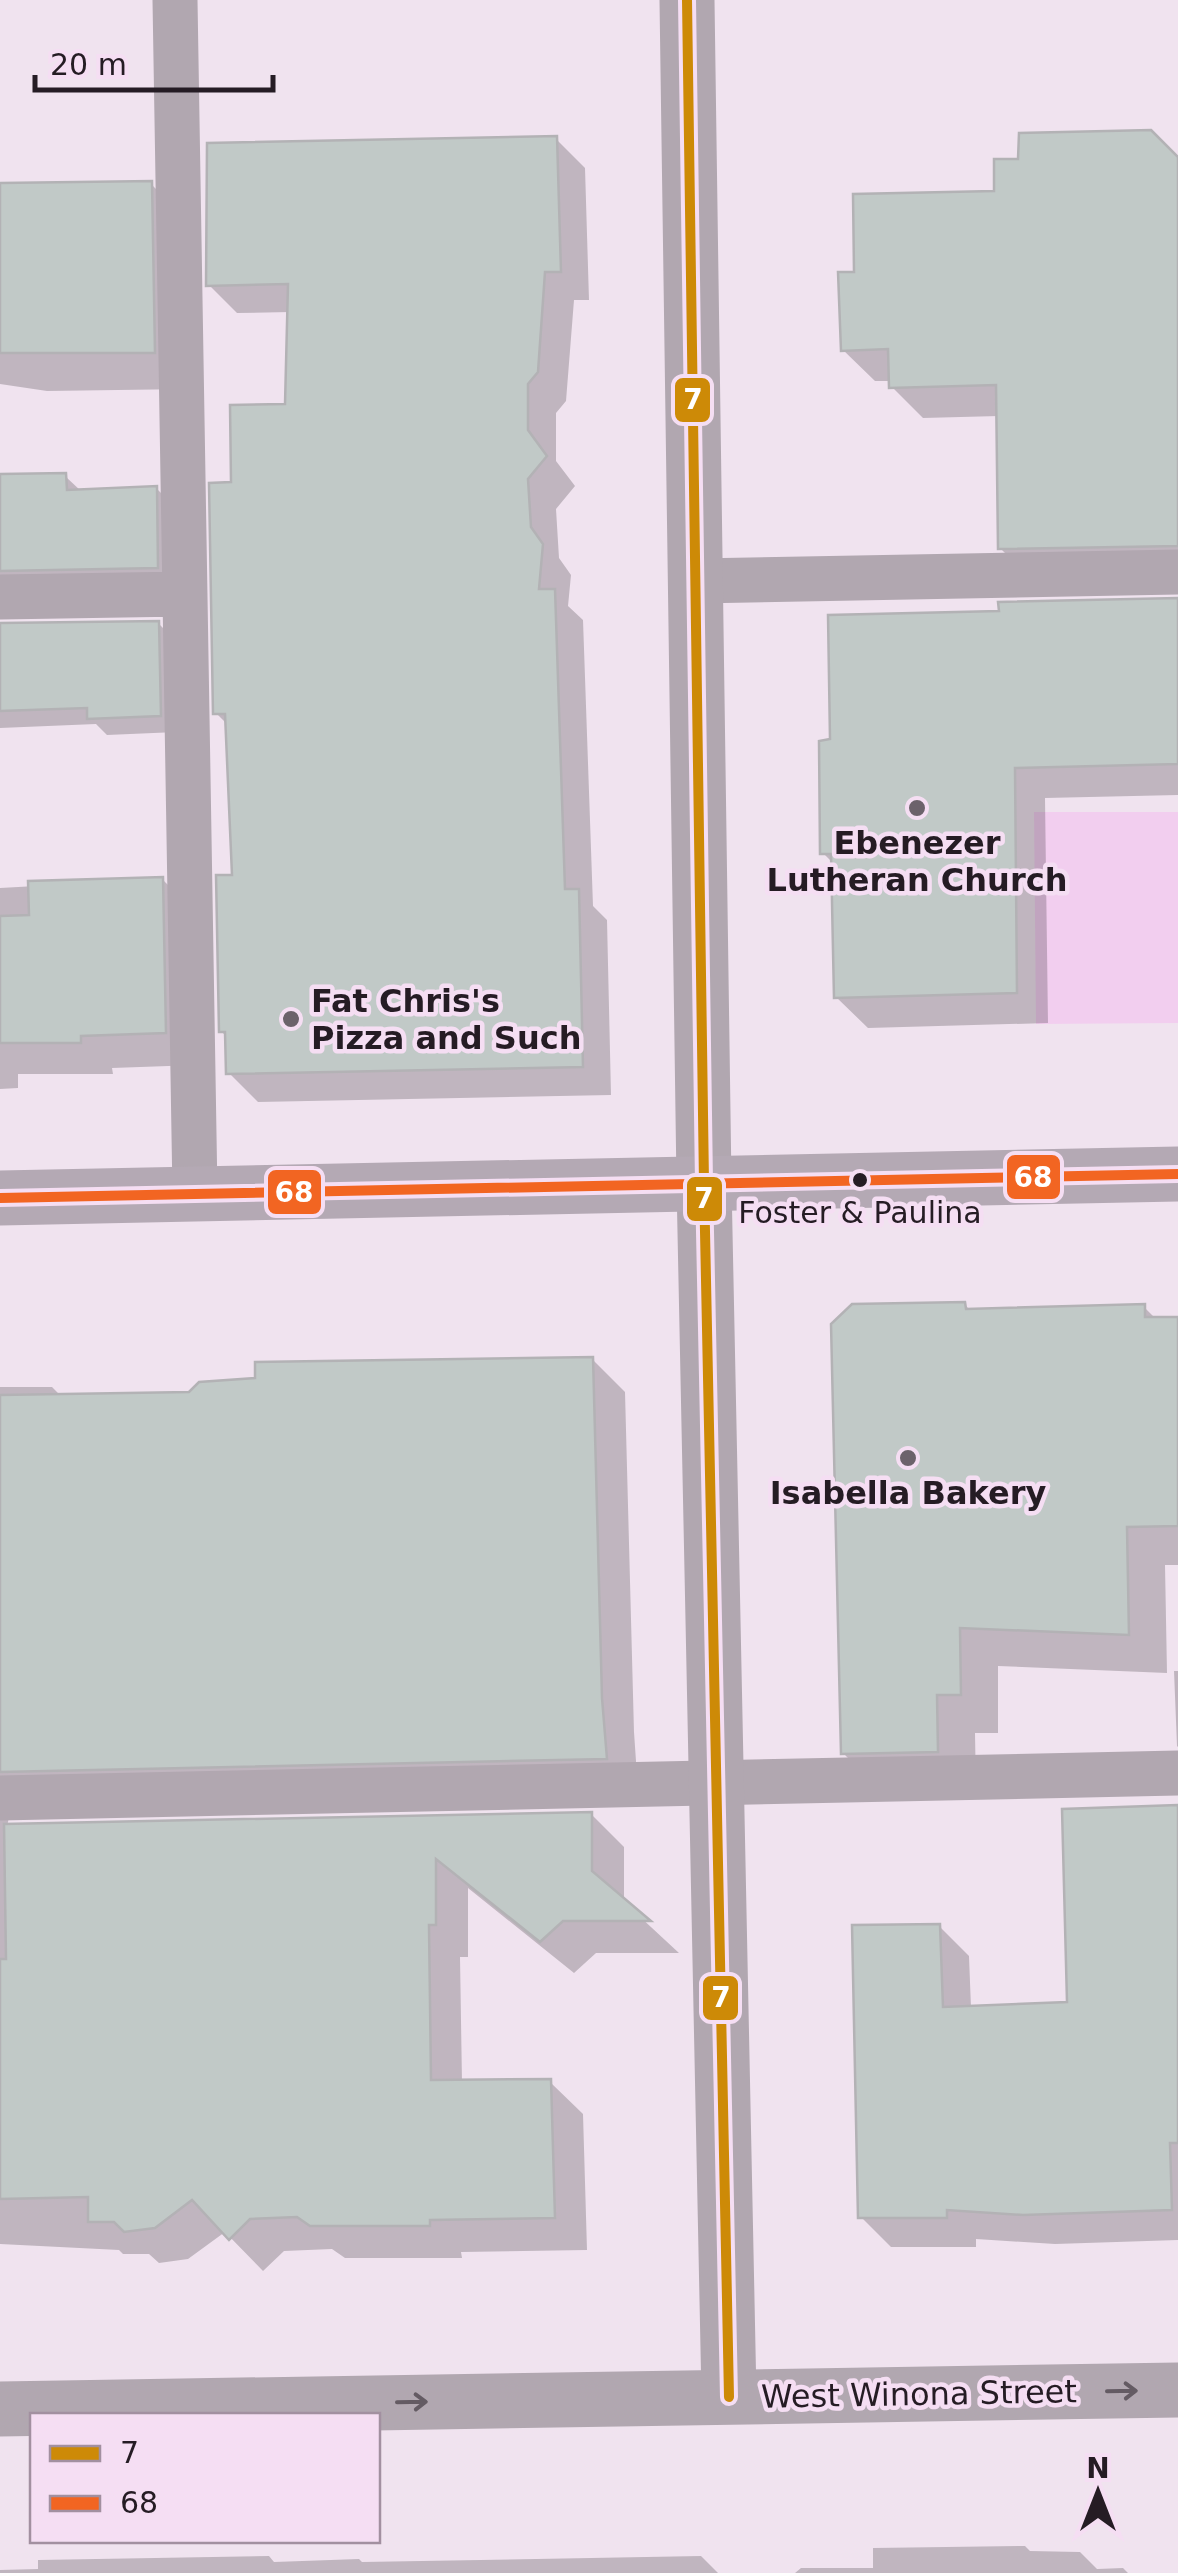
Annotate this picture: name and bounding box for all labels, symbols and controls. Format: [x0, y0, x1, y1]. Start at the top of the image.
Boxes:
scale bar [35, 30, 272, 92]
text: 20 m [50, 47, 127, 82]
line badge: 7 [673, 376, 712, 424]
text: 7 [683, 383, 703, 416]
marker: Ebenezer Lutheran Church [906, 797, 928, 819]
place label: Ebenezer Lutheran Church [767, 824, 1067, 899]
place label: Fat Chris's Pizza and Such [311, 982, 581, 1057]
marker: Fat Chris's Pizza and Such [280, 1008, 302, 1030]
line badge: 68 [1005, 1153, 1062, 1201]
text: 68 [1014, 1161, 1052, 1194]
line badge: 68 [266, 1168, 323, 1216]
marker: Foster & Paulina [850, 1170, 870, 1190]
line badge: 7 [685, 1175, 724, 1223]
text: 68 [275, 1176, 313, 1209]
text: 7 [694, 1182, 714, 1215]
place label: Foster & Paulina [738, 1195, 982, 1230]
marker: Isabella Bakery [897, 1447, 919, 1469]
place label: Isabella Bakery [770, 1474, 1046, 1512]
line badge: 7 [701, 1974, 740, 2022]
text: 7 [711, 1981, 731, 2014]
street label: West Winona Street [761, 2372, 1077, 2416]
one-way arrow [1106, 2382, 1138, 2401]
one-way arrow [396, 2392, 428, 2412]
legend [30, 2413, 380, 2543]
text: 7 [120, 2435, 139, 2470]
north arrow [1048, 2443, 1148, 2543]
text: N [1086, 2452, 1110, 2485]
text: 68 [120, 2485, 158, 2520]

